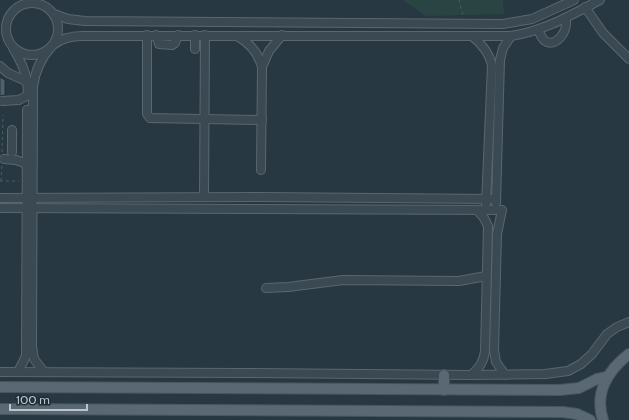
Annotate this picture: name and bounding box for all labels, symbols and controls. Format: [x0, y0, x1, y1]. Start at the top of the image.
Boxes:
scale bar [10, 386, 87, 412]
text: 100 m [16, 392, 50, 407]

